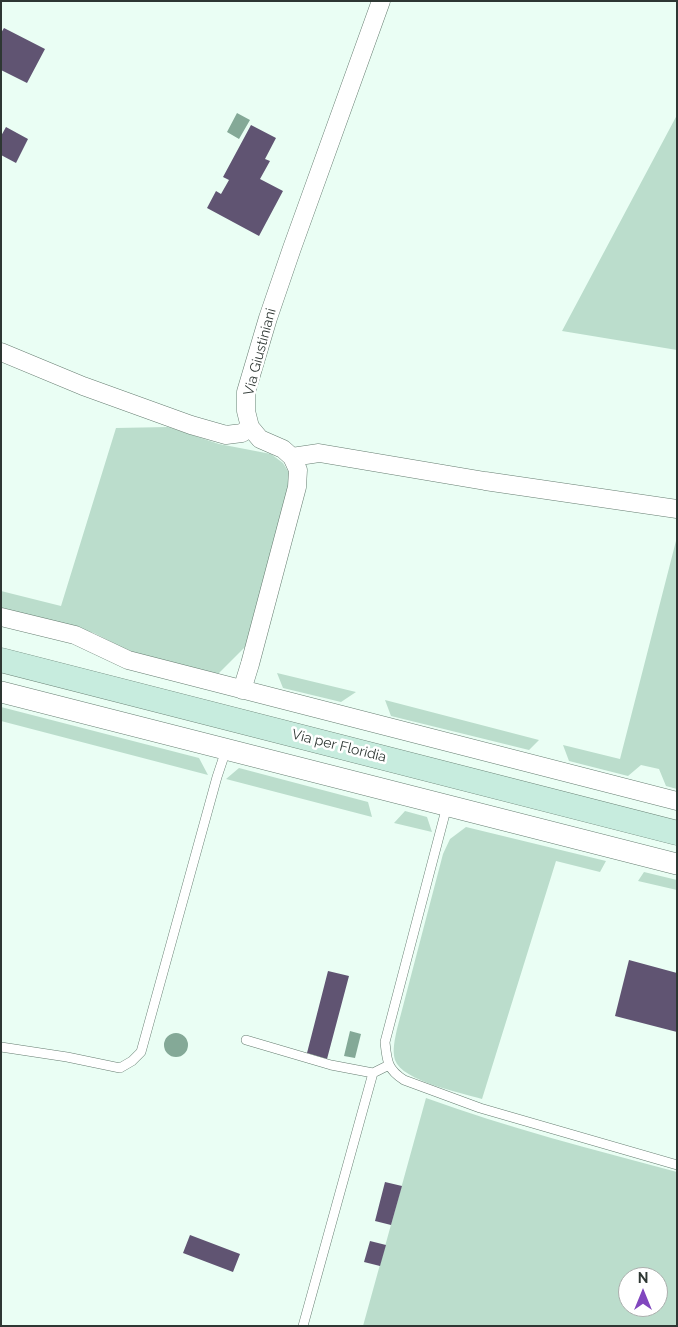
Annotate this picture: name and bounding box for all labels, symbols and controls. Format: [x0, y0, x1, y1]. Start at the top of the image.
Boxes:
street label: Via Giustiniani [240, 306, 280, 398]
street label: Via per Floridia [290, 726, 388, 766]
north arrow [618, 1267, 668, 1317]
text: N [638, 1270, 648, 1286]

